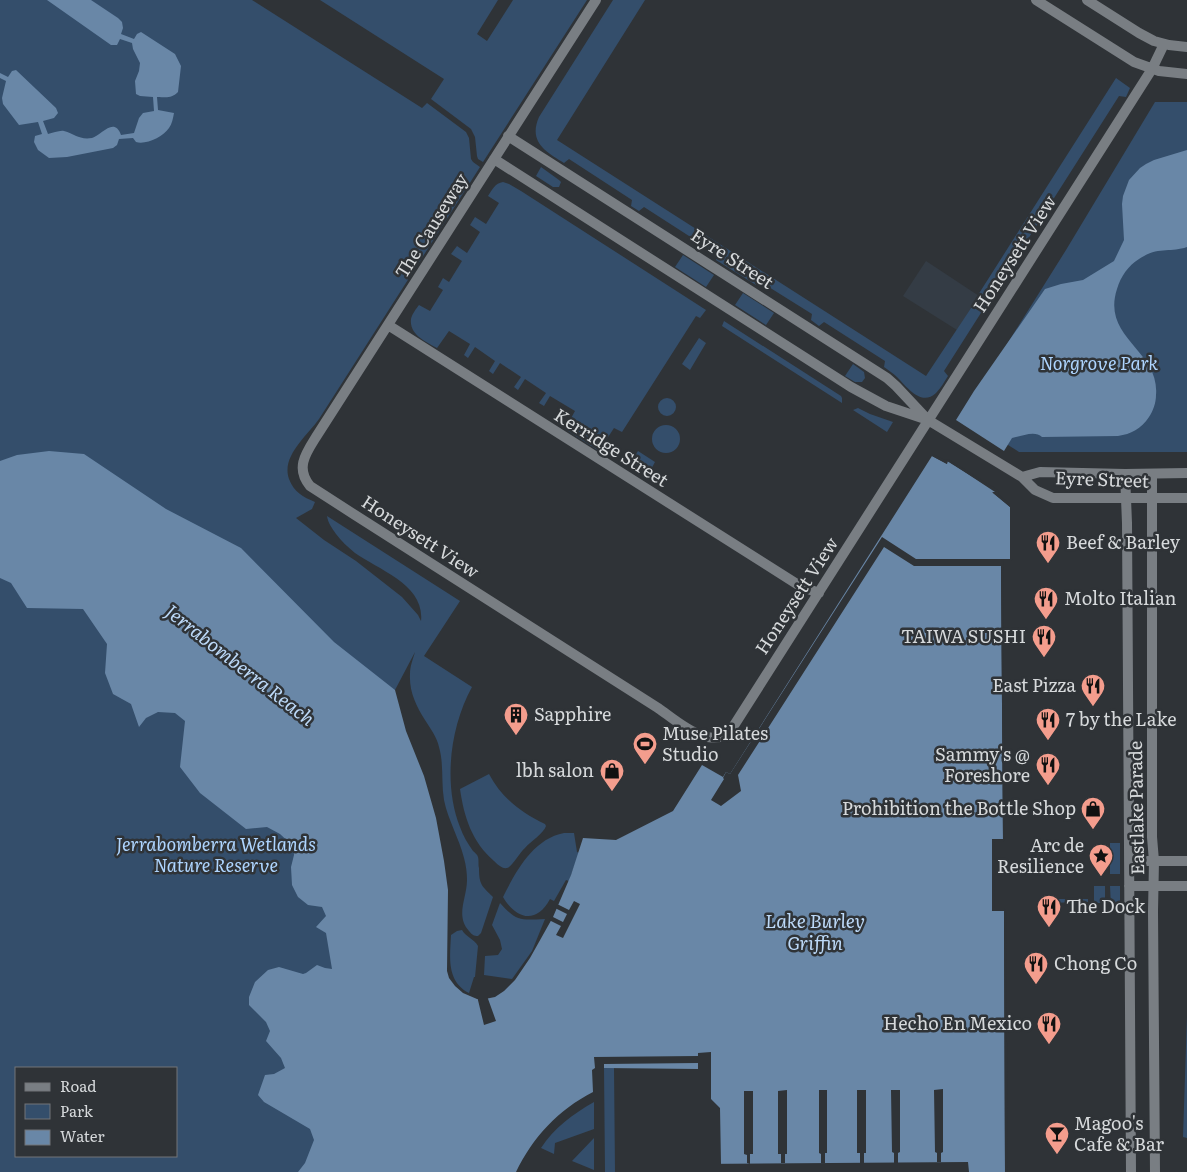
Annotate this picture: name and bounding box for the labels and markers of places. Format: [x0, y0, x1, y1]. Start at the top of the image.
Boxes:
place label: Beef & Barley [1066, 528, 1181, 555]
restaurant icon: Beef & Barley [1035, 530, 1061, 564]
place label: Molto Italian [1064, 584, 1176, 611]
restaurant icon: Molto Italian [1033, 586, 1059, 620]
place label: TAIWA SUSHI [901, 622, 1026, 649]
restaurant icon: TAIWA SUSHI [1031, 624, 1057, 658]
place label: East Pizza [992, 671, 1076, 698]
restaurant icon: East Pizza [1080, 673, 1106, 707]
place label: Sapphire [534, 700, 611, 727]
building icon: Sapphire [503, 702, 529, 736]
place label: 7 by the Lake [1066, 705, 1177, 732]
restaurant icon: 7 by the Lake [1035, 707, 1061, 741]
place label: Muse Pilates Studio [662, 719, 768, 767]
sports icon: Muse Pilates Studio [632, 731, 658, 765]
place label: Sammy's @ Foreshore [935, 740, 1030, 788]
restaurant icon: Sammy's @ Foreshore [1035, 752, 1061, 786]
place label: lbh salon [516, 756, 594, 783]
shop icon: lbh salon [599, 758, 625, 792]
place label: Prohibition the Bottle Shop [842, 794, 1076, 821]
shop icon: Prohibition the Bottle Shop [1080, 796, 1106, 830]
place label: Arc de Resilience [997, 831, 1084, 879]
place icon: Arc de Resilience [1088, 843, 1114, 877]
place label: The Dock [1066, 892, 1146, 919]
restaurant icon: The Dock [1036, 894, 1062, 928]
place label: Chong Co [1054, 949, 1137, 976]
restaurant icon: Chong Co [1023, 951, 1049, 985]
place label: Hecho En Mexico [883, 1009, 1032, 1036]
restaurant icon: Hecho En Mexico [1036, 1011, 1062, 1045]
place label: Magoo's Cafe & Bar [1074, 1109, 1164, 1157]
bar icon: Magoo's Cafe & Bar [1044, 1121, 1070, 1155]

